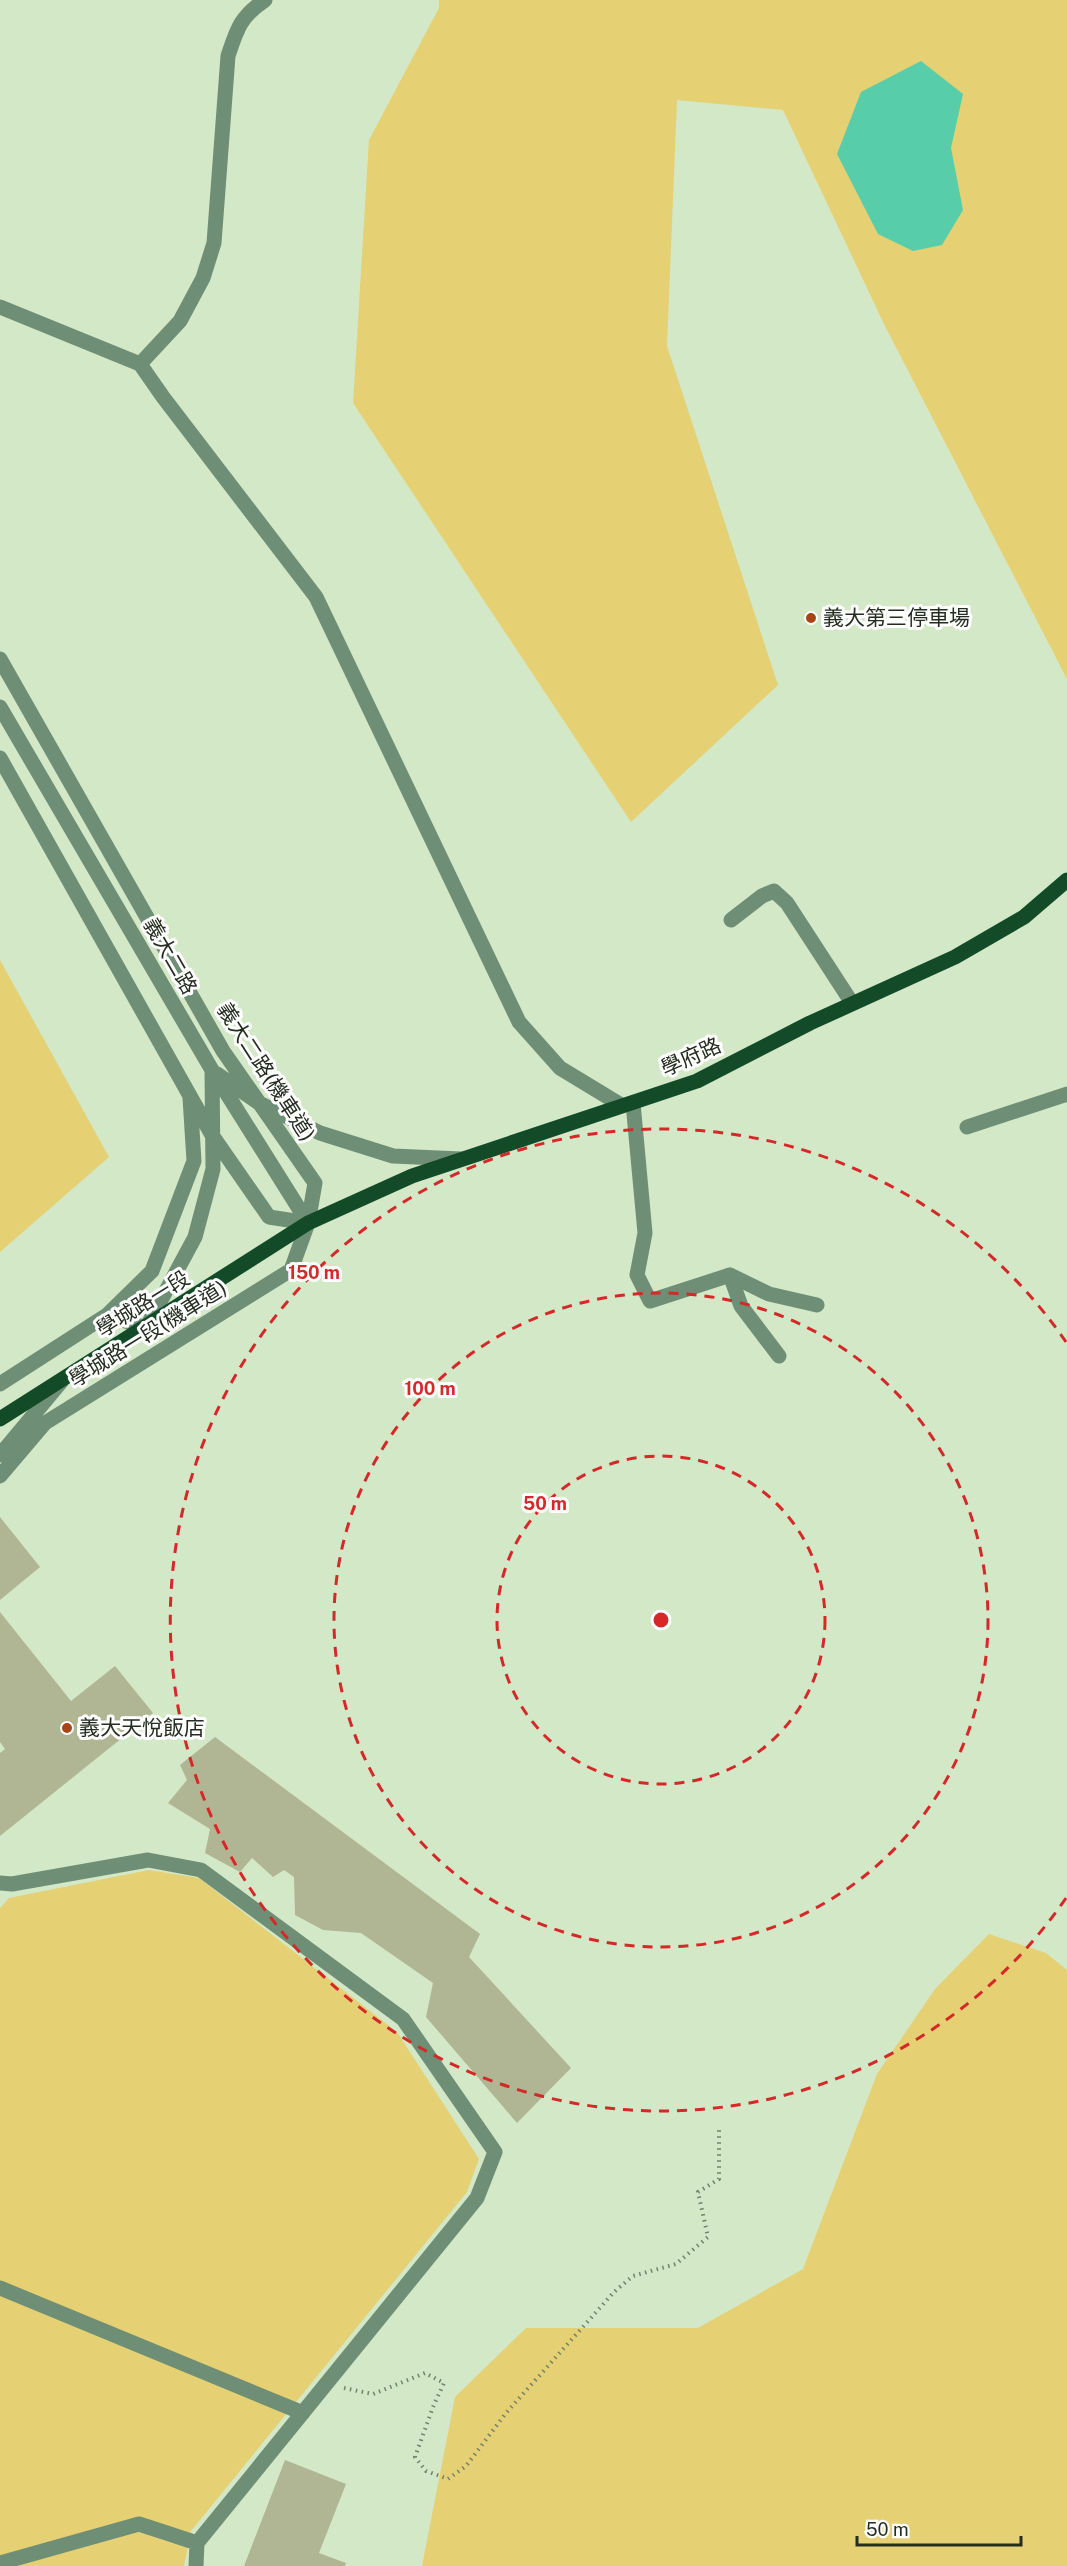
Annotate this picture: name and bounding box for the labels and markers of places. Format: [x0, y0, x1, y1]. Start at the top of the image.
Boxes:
place label: 義大第三停車場 [823, 605, 970, 630]
marker: 義大第三停車場 [804, 611, 818, 625]
centre of rings [651, 1610, 671, 1630]
place label: 義大天悅飯店 [79, 1715, 205, 1740]
marker: 義大天悅飯店 [60, 1721, 74, 1735]

